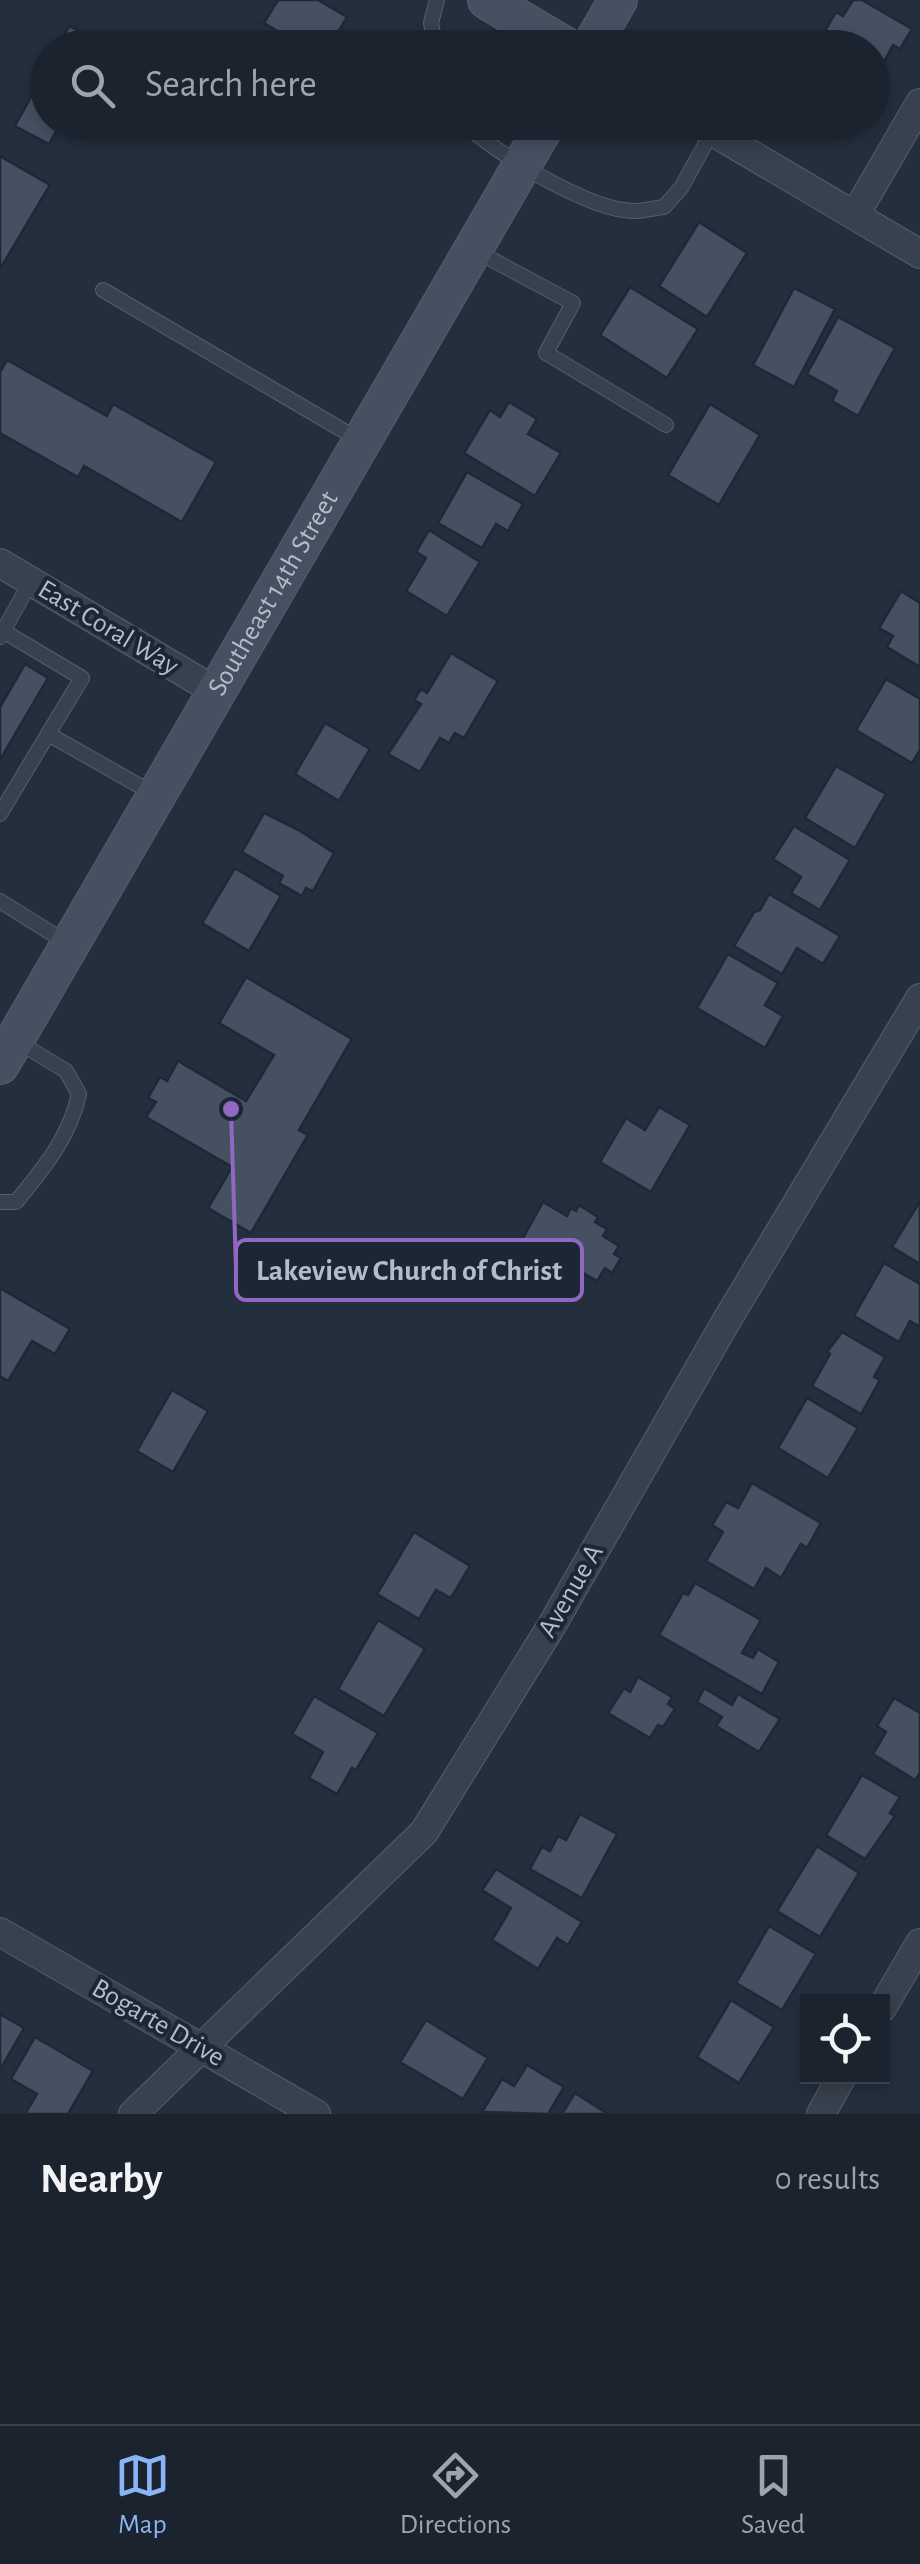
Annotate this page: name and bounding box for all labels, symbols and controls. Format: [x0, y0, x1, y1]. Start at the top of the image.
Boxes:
search box [30, 30, 890, 140]
icon: search [65, 58, 120, 113]
text: Search here [145, 66, 317, 104]
street label: Southeast 14th Street [203, 487, 344, 701]
street label: East Coral Way [33, 575, 183, 681]
callout: Lakeview Church of Christ [236, 1240, 582, 1300]
text: Lakeview Church of Christ [256, 1256, 562, 1286]
street label: Avenue A [533, 1540, 609, 1642]
street label: Bogarte Drive [87, 1974, 229, 2072]
map controls [800, 1994, 890, 2084]
button: locate [800, 1994, 890, 2084]
text: Nearby [40, 2158, 163, 2200]
text: 0 results [775, 2163, 880, 2195]
tab: Map [115, 2448, 170, 2542]
tab: Directions [400, 2448, 511, 2542]
tab: Saved [741, 2448, 805, 2542]

